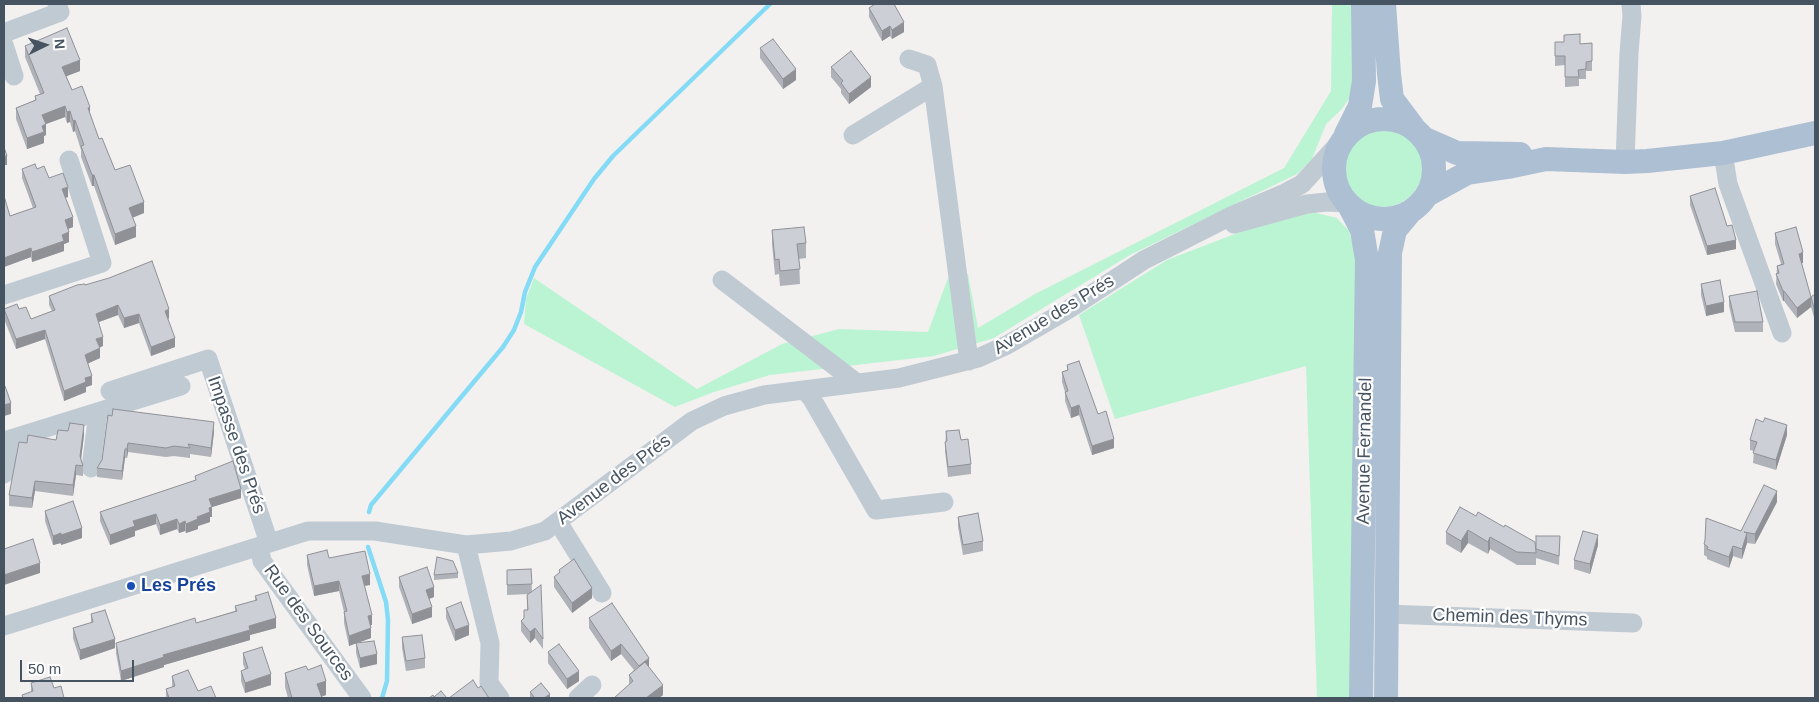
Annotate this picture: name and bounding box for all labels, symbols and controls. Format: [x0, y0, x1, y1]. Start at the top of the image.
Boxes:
north arrow [20, 20, 70, 70]
text: N [52, 38, 68, 50]
street label: Avenue des Prés [990, 271, 1118, 359]
street label: Impasse des Prés [202, 373, 270, 517]
street label: Avenue Fernandel [1353, 377, 1377, 525]
street label: Avenue des Prés [553, 430, 675, 530]
street label: Rue des Sources [259, 561, 357, 685]
place label: Les Prés [141, 575, 216, 597]
marker: Les Prés [125, 580, 137, 592]
street label: Chemin des Thyms [1432, 605, 1588, 631]
scale bar [22, 650, 136, 682]
text: 50 m [28, 660, 61, 677]

